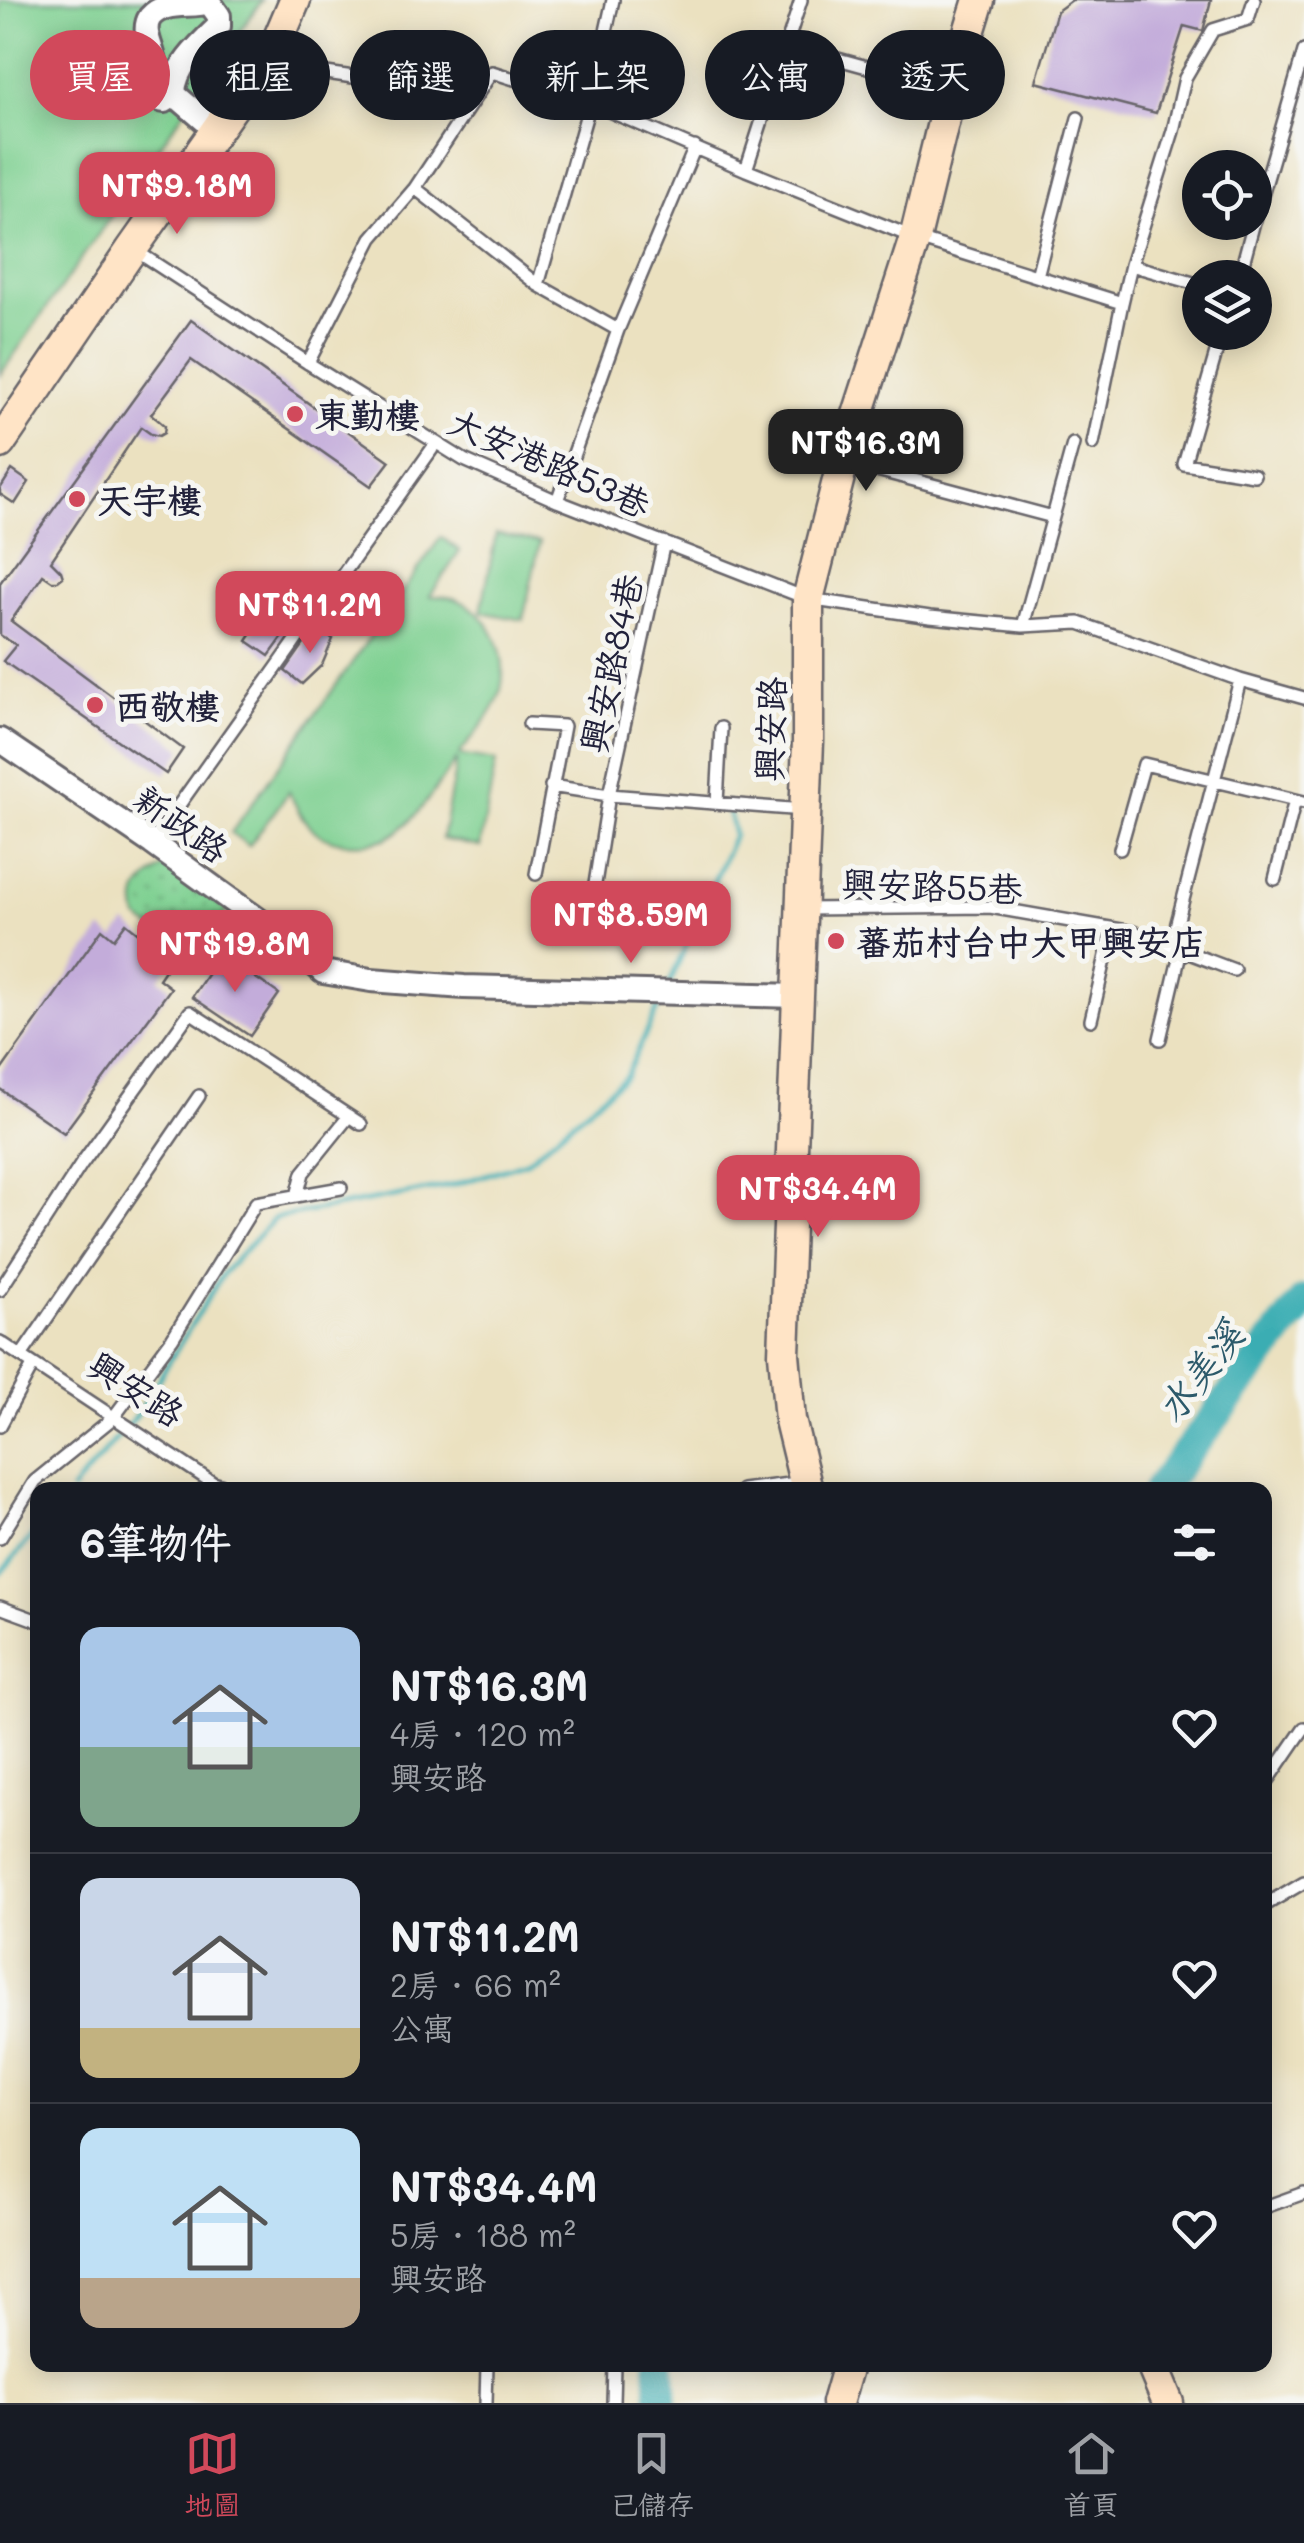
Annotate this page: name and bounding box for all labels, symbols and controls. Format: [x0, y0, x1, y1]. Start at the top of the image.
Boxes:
chip: 買屋 [30, 30, 170, 120]
chip: 租屋 [190, 30, 330, 120]
chip: 篩選 [350, 30, 490, 120]
chip: 新上架 [510, 30, 685, 120]
chip: 公寓 [705, 30, 845, 120]
chip: 透天 [865, 30, 1005, 120]
map controls [1182, 150, 1272, 350]
button: locate [1182, 150, 1272, 240]
pin: NT$9.18M [74, 152, 280, 237]
text: NT$9.18M [101, 163, 253, 205]
button: layers [1182, 260, 1272, 350]
place label: 東勤樓 [315, 391, 420, 437]
street label: 大安港路53巷 [442, 397, 658, 527]
marker: 東勤樓 [284, 403, 306, 425]
pin: NT$16.3M [763, 409, 969, 494]
text: NT$16.3M [790, 420, 942, 462]
place label: 天宇樓 [97, 476, 202, 522]
marker: 天宇樓 [66, 488, 88, 510]
street label: 興安路84巷 [569, 569, 651, 757]
pin: NT$11.2M [207, 571, 413, 656]
text: NT$11.2M [238, 582, 382, 624]
street label: 興安路 [744, 676, 794, 782]
place label: 西敬樓 [115, 682, 220, 728]
marker: 西敬樓 [84, 694, 106, 716]
street label: 新政路 [126, 774, 238, 872]
street label: 興安路55巷 [841, 859, 1023, 911]
pin: NT$8.59M [528, 881, 734, 966]
text: NT$8.59M [553, 892, 709, 934]
pin: NT$19.8M [132, 910, 338, 995]
place label: 蕃茄村台中大甲興安店 [856, 918, 1206, 964]
text: NT$19.8M [159, 921, 311, 963]
marker: 蕃茄村台中大甲興安店 [825, 930, 847, 952]
pin: NT$34.4M [715, 1155, 921, 1240]
text: NT$34.4M [739, 1166, 897, 1208]
water label: 水美溪 [1144, 1309, 1255, 1431]
street label: 興安路 [80, 1340, 194, 1436]
text: 6筆物件 [80, 1514, 231, 1569]
icon: filters [1167, 1515, 1222, 1570]
text: NT$16.3M [390, 1657, 589, 1712]
icon: home [160, 1667, 280, 1787]
icon: heart [1167, 1700, 1222, 1755]
text: 4房 · 120 m² [390, 1712, 575, 1754]
text: 興安路 [390, 1755, 486, 1797]
text: NT$11.2M [390, 1908, 580, 1963]
icon: home [160, 1918, 280, 2038]
icon: heart [1167, 1951, 1222, 2006]
text: 2房 · 66 m² [390, 1963, 561, 2005]
text: 公寓 [390, 2006, 454, 2048]
text: NT$34.4M [390, 2158, 598, 2213]
icon: home [160, 2168, 280, 2288]
icon: heart [1167, 2201, 1222, 2256]
text: 5房 · 188 m² [390, 2213, 576, 2255]
text: 興安路 [390, 2256, 486, 2298]
tab: 地圖 [185, 2426, 241, 2523]
tab: 已儲存 [610, 2426, 694, 2523]
tab: 首頁 [1063, 2426, 1119, 2523]

